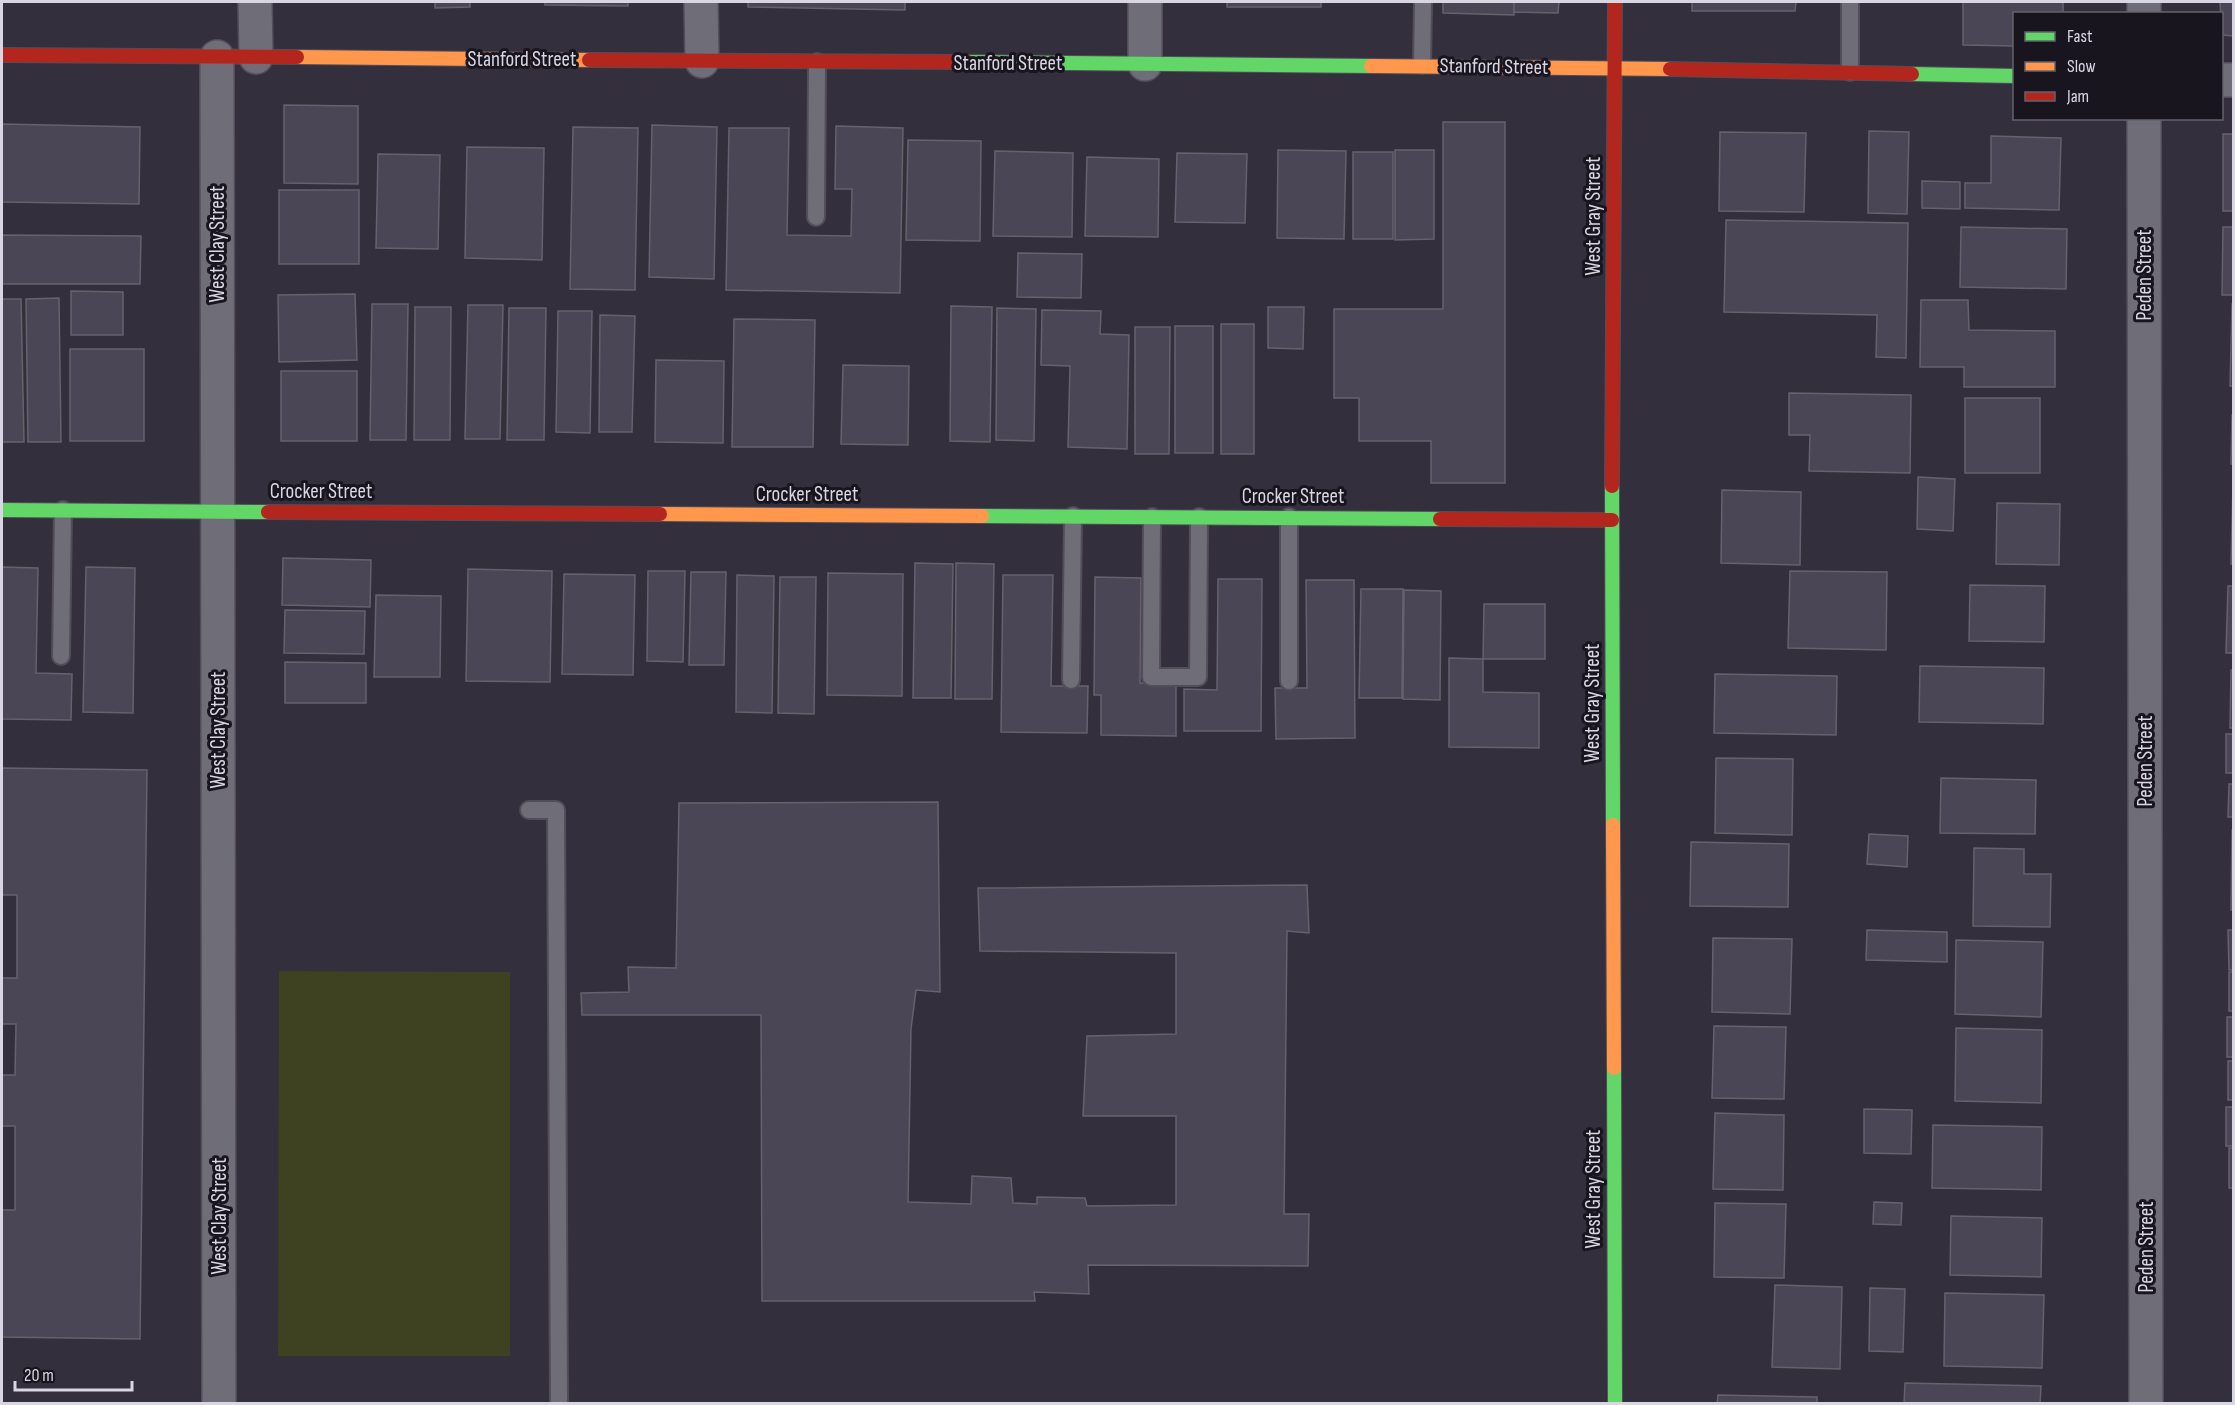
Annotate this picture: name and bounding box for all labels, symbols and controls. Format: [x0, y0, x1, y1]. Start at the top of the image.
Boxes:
legend [2013, 12, 2223, 120]
text: Fast [2067, 26, 2093, 47]
street label: Stanford Street [468, 47, 576, 72]
street label: Stanford Street [954, 51, 1062, 76]
street label: Stanford Street [1439, 53, 1549, 80]
text: Slow [2067, 56, 2096, 77]
text: Jam [2066, 86, 2089, 107]
street label: West Gray Street [1581, 157, 1606, 275]
street label: West Clay Street [205, 186, 230, 302]
street label: Peden Street [2132, 229, 2157, 321]
street label: Crocker Street [270, 479, 372, 504]
street label: Crocker Street [756, 482, 858, 507]
street label: Crocker Street [1242, 484, 1344, 509]
street label: West Gray Street [1580, 644, 1605, 762]
street label: West Clay Street [206, 672, 231, 788]
street label: Peden Street [2133, 715, 2158, 807]
street label: West Gray Street [1581, 1130, 1606, 1248]
street label: West Clay Street [207, 1158, 232, 1274]
street label: Peden Street [2134, 1201, 2159, 1293]
scale bar [15, 1354, 132, 1392]
text: 20 m [24, 1365, 54, 1386]

